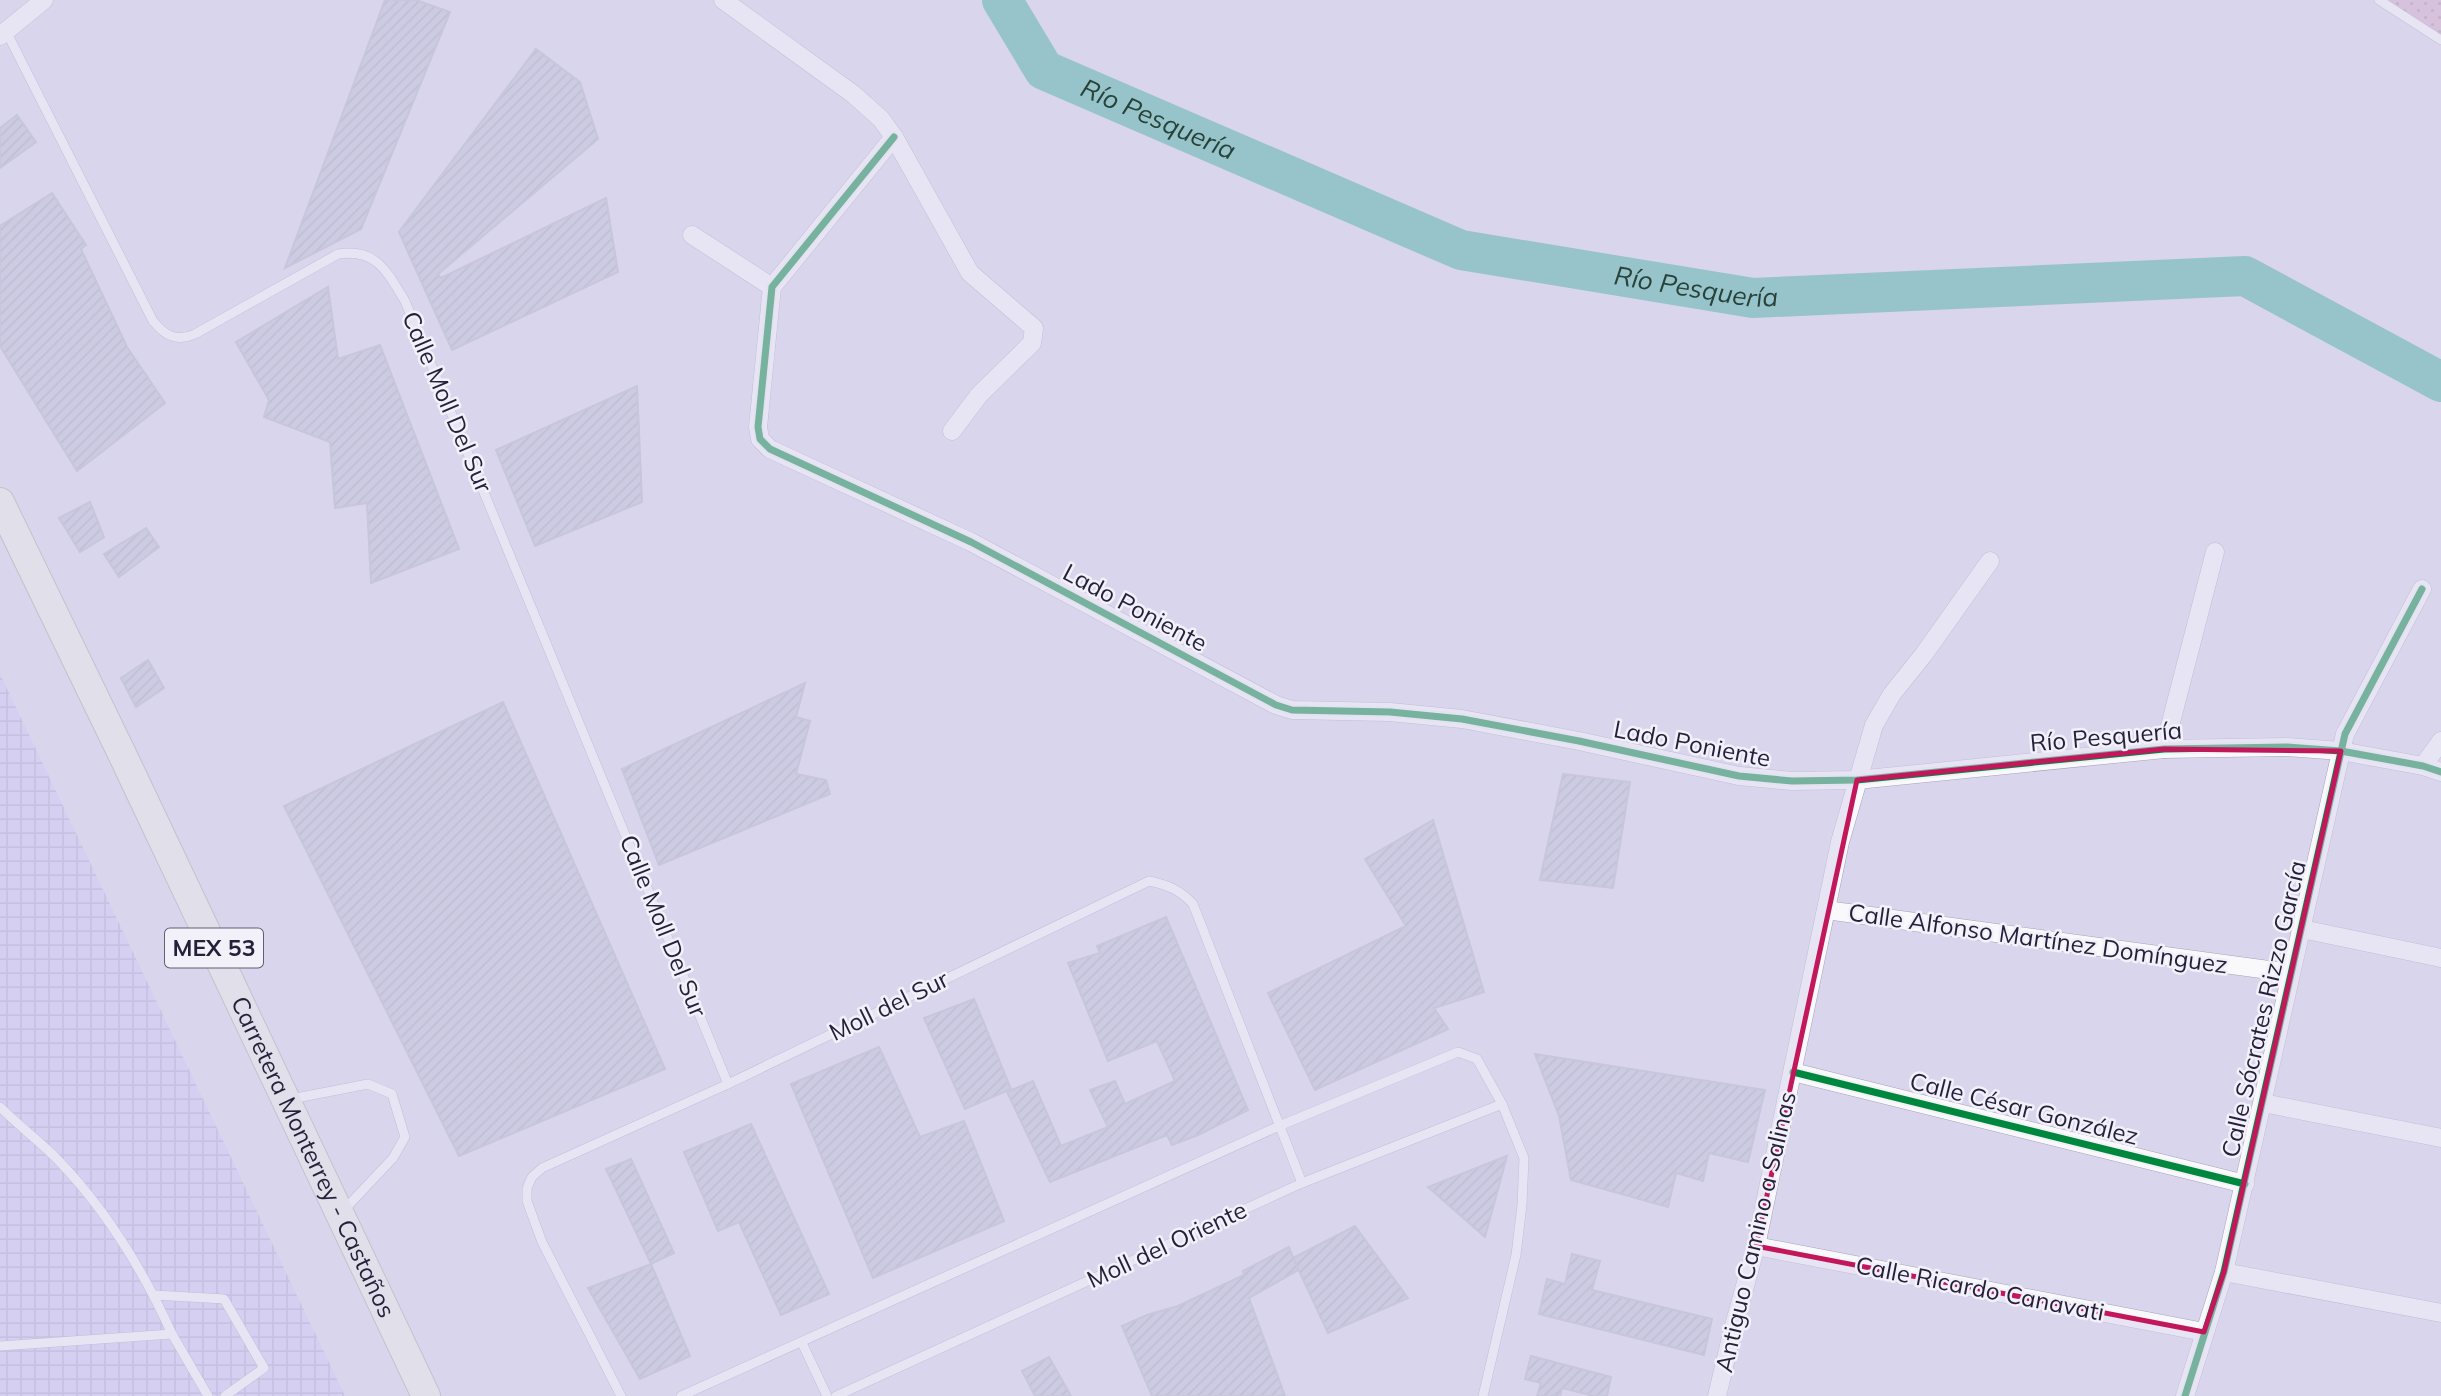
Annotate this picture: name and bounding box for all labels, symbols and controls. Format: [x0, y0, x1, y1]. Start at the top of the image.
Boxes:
water label: Río Pesquería [1076, 71, 1241, 167]
water label: Río Pesquería [1612, 258, 1779, 315]
street label: Calle Moll Del Sur [396, 307, 500, 497]
street label: Lado Poniente [1058, 557, 1213, 658]
street label: Lado Poniente [1611, 713, 1773, 773]
street label: Río Pesquería [2029, 714, 2183, 758]
street label: Calle Moll Del Sur [614, 830, 714, 1021]
street label: Calle Sócrates Rizzo García [2214, 857, 2312, 1160]
street label: Calle Alfonso Martínez Domínguez [1847, 897, 2230, 979]
road number: MEX 53 [165, 928, 263, 967]
street label: Moll del Sur [824, 963, 953, 1047]
street label: Carretera Monterrey - Castaños [225, 991, 403, 1322]
street label: Calle César González [1907, 1065, 2142, 1151]
street label: Antiguo Camino a Salinas [1708, 1089, 1802, 1375]
street label: Moll del Oriente [1082, 1194, 1251, 1294]
street label: Calle Ricardo Canavati [1853, 1249, 2107, 1327]

